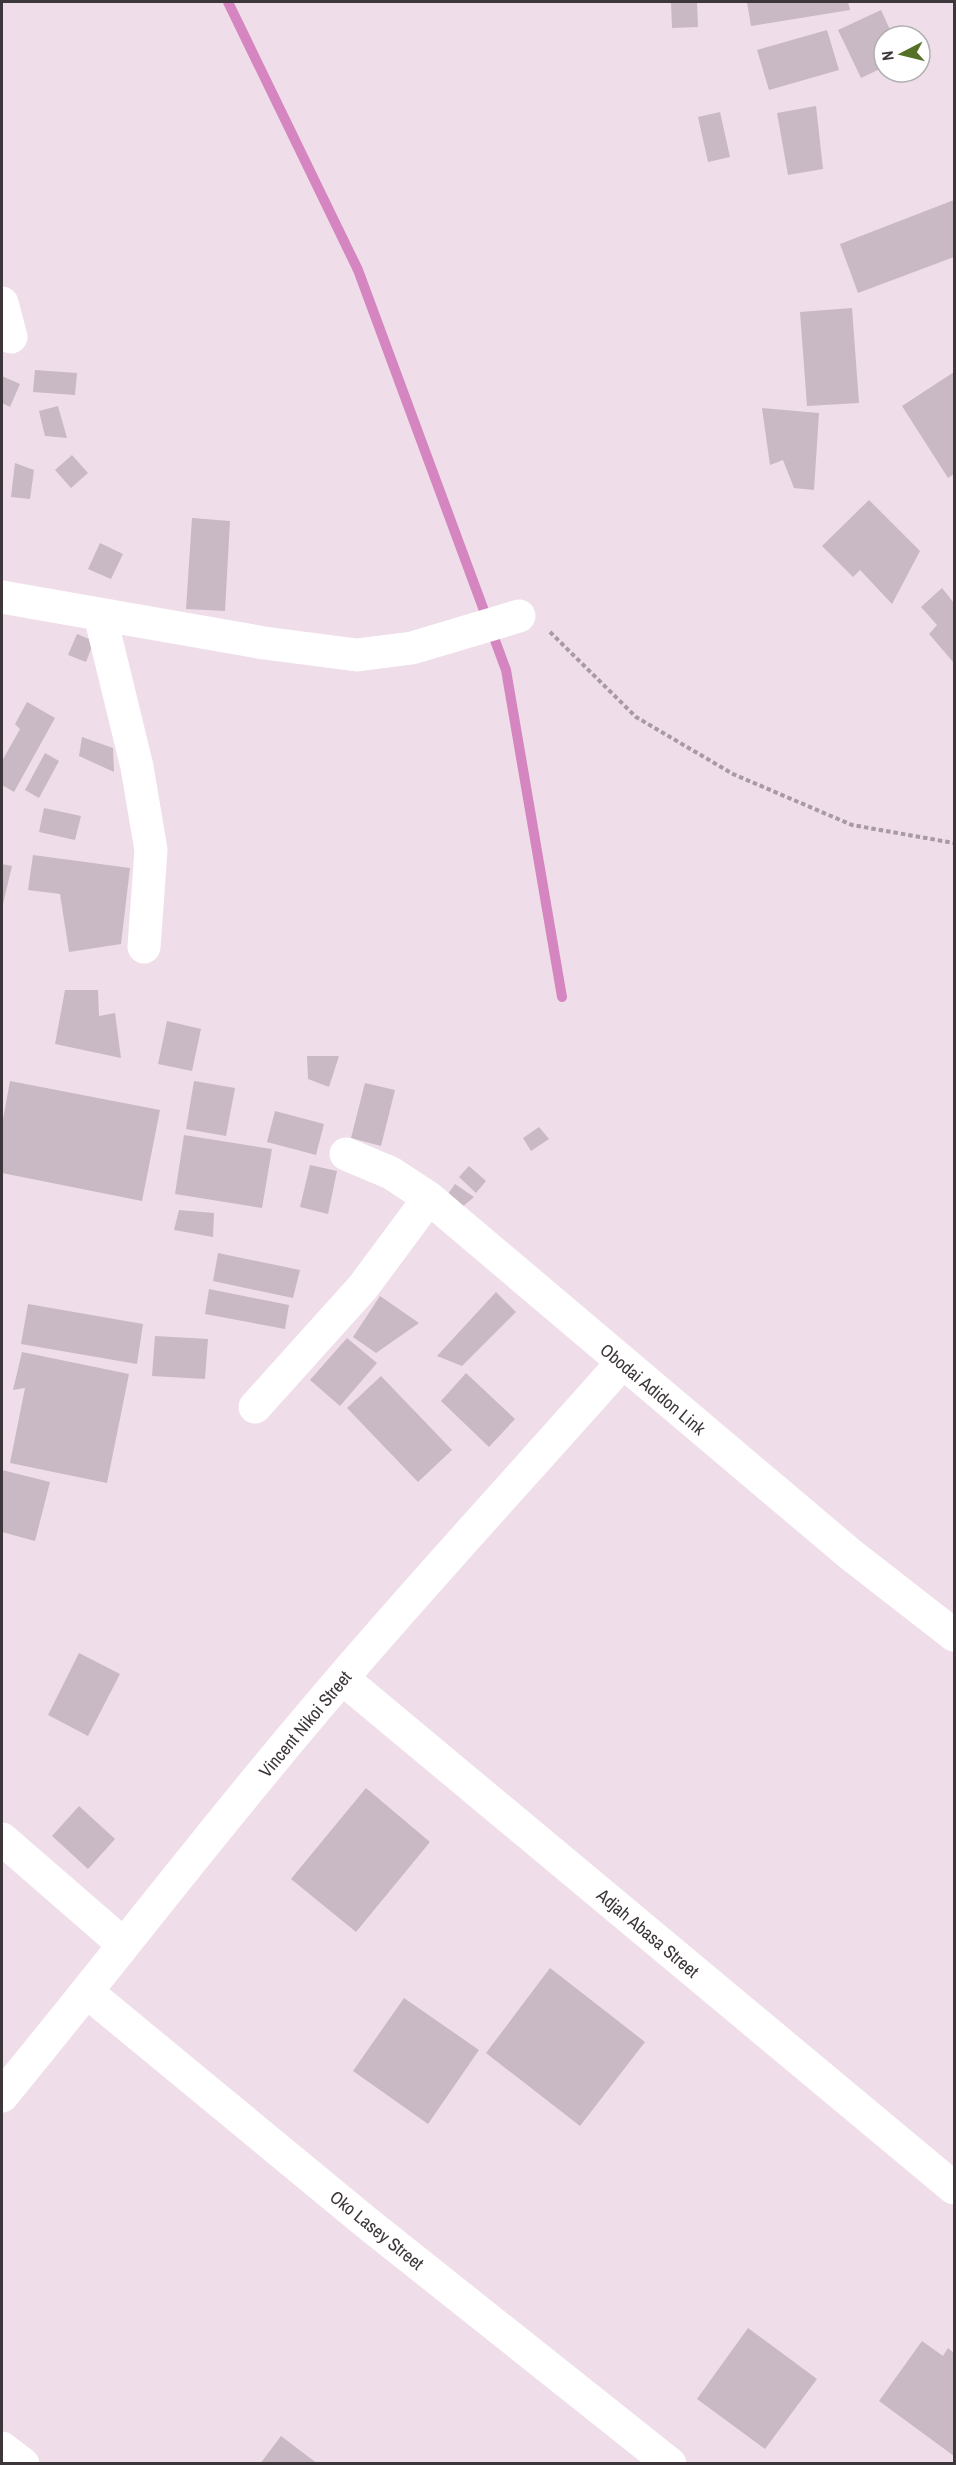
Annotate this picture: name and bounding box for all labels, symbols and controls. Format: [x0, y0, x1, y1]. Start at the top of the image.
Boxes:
north arrow [872, 24, 932, 84]
text: N [876, 50, 899, 62]
street label: Obodai Adidon Link [595, 1337, 711, 1441]
street label: Vincent Nikoi Street [253, 1665, 357, 1783]
street label: Adjah Abasa Street [591, 1882, 704, 1983]
street label: Oko Lasey Street [325, 2184, 429, 2276]

